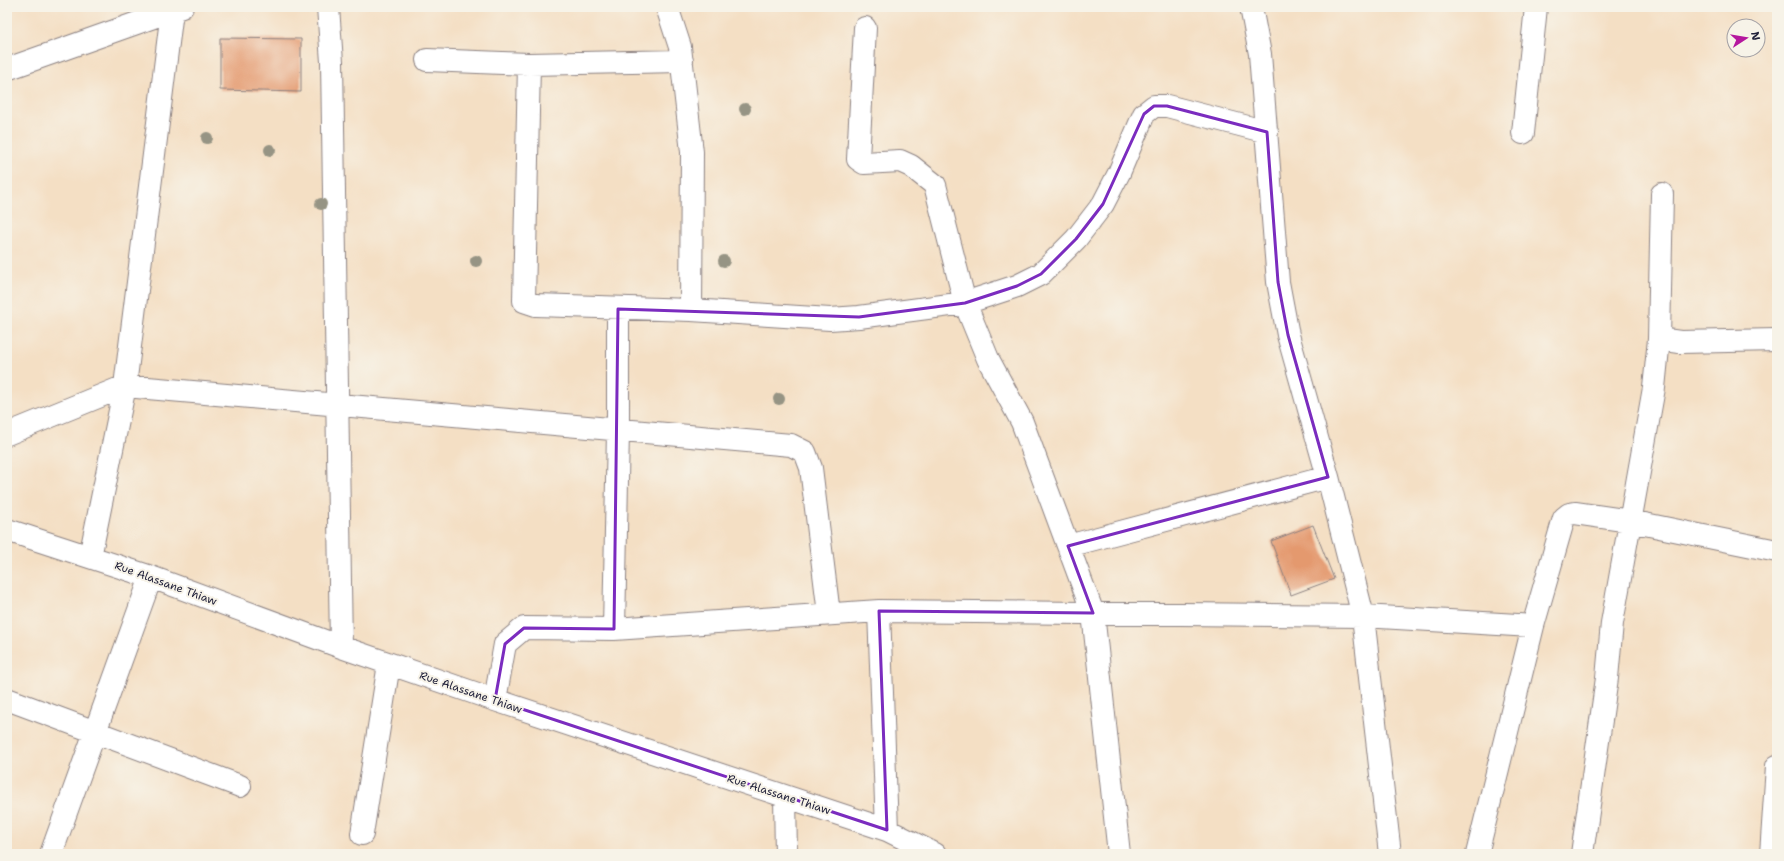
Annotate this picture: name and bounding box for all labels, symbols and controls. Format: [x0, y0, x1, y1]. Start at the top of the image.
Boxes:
north arrow [1726, 18, 1766, 58]
text: N [1747, 30, 1764, 42]
street label: Rue Alassane Thiaw [113, 558, 219, 609]
street label: Rue Alassane Thiaw [417, 668, 525, 717]
street label: Rue Alassane Thiaw [725, 771, 833, 818]

